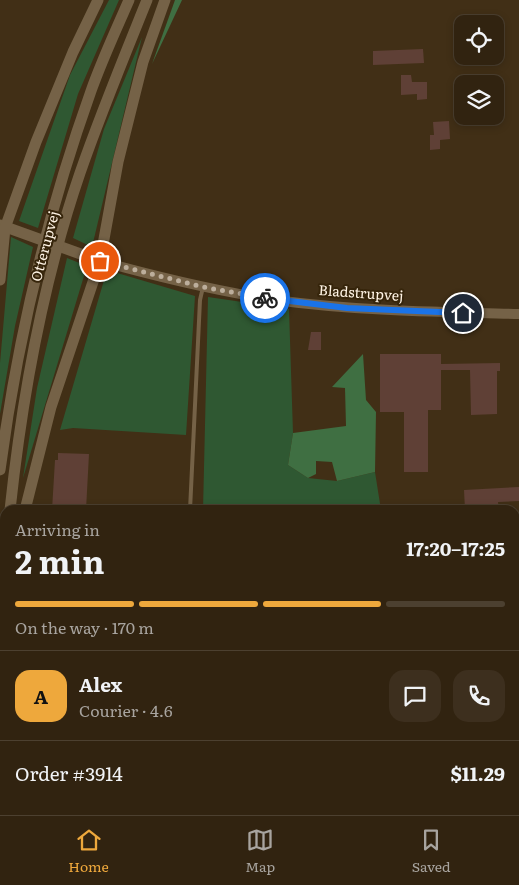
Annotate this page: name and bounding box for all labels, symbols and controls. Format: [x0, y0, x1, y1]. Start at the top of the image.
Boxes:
map controls [454, 15, 504, 125]
button: locate [454, 15, 504, 65]
button: layers [454, 75, 504, 125]
street label: Otterupvej [25, 208, 63, 284]
pin [79, 240, 121, 282]
icon: bag [86, 247, 114, 275]
courier [240, 273, 290, 323]
street label: Bladstrupvej [318, 279, 404, 305]
icon: bike [251, 284, 279, 312]
pin [442, 292, 484, 334]
icon: home [449, 299, 477, 327]
text: Arriving in [15, 517, 100, 541]
text: 17:20–17:25 [406, 534, 505, 562]
text: 2 min [15, 536, 104, 584]
text: On the way · 170 m [15, 615, 154, 639]
text: Alex [79, 670, 122, 698]
button: chat [389, 670, 441, 722]
button: phone [453, 670, 505, 722]
text: A [34, 682, 48, 710]
text: Courier · 4.6 [79, 698, 173, 722]
text: Order #3914 [15, 759, 123, 787]
text: $11.29 [451, 759, 505, 787]
tab: Home [68, 826, 109, 876]
tab: Map [245, 826, 275, 876]
tab: Saved [412, 826, 451, 876]

